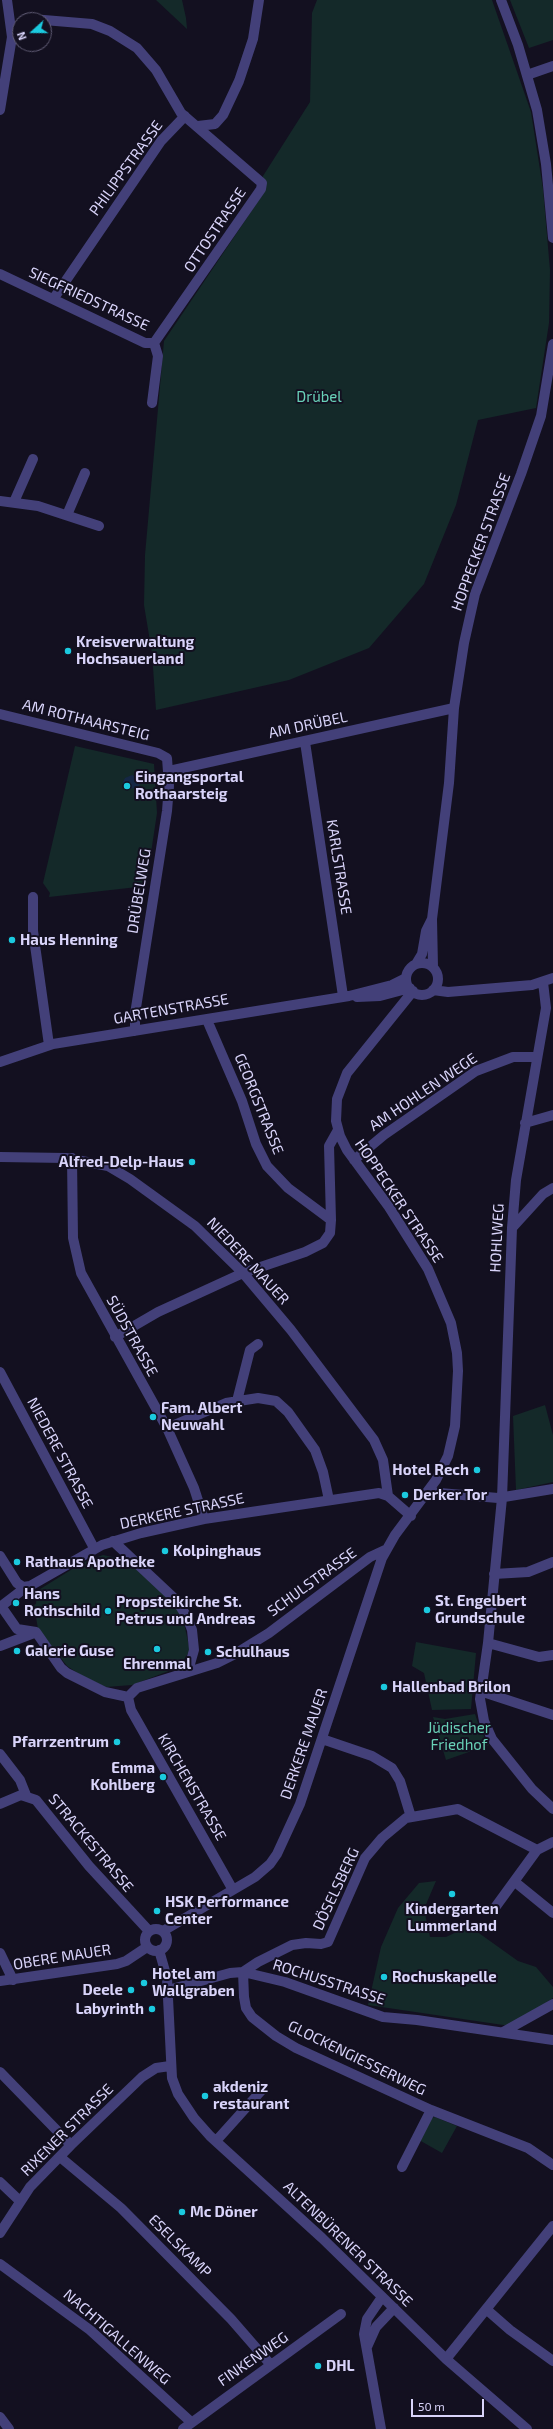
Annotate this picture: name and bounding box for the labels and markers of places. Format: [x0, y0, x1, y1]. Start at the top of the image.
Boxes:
place label: Kreisverwaltung Hochsauerland [76, 633, 194, 668]
marker: Kreisverwaltung Hochsauerland [63, 646, 73, 656]
place label: Eingangsportal Rothaarsteig [135, 768, 244, 803]
marker: Eingangsportal Rothaarsteig [122, 781, 132, 791]
place label: Haus Henning [20, 931, 118, 949]
marker: Haus Henning [7, 935, 17, 945]
place label: Alfred-Delp-Haus [59, 1153, 184, 1171]
marker: Alfred-Delp-Haus [187, 1157, 197, 1167]
place label: Fam. Albert Neuwahl [161, 1399, 242, 1434]
marker: Fam. Albert Neuwahl [148, 1412, 158, 1422]
place label: Hotel Rech [392, 1461, 469, 1479]
marker: Hotel Rech [472, 1465, 482, 1475]
place label: Derker Tor [413, 1486, 487, 1504]
marker: Derker Tor [400, 1490, 410, 1500]
place label: Kolpinghaus [173, 1542, 261, 1560]
marker: Kolpinghaus [160, 1546, 170, 1556]
place label: Rathaus Apotheke [25, 1553, 155, 1571]
marker: Rathaus Apotheke [12, 1557, 22, 1567]
place label: Hans Rothschild [24, 1585, 100, 1620]
place label: St. Engelbert Grundschule [435, 1592, 526, 1627]
place label: Propsteikirche St. Petrus und Andreas [116, 1593, 255, 1628]
marker: Hans Rothschild [11, 1598, 21, 1608]
marker: St. Engelbert Grundschule [422, 1605, 432, 1615]
marker: Propsteikirche St. Petrus und Andreas [103, 1606, 113, 1616]
place label: Galerie Guse [25, 1642, 114, 1660]
place label: Schulhaus [216, 1643, 290, 1661]
marker: Ehrenmal [152, 1644, 162, 1654]
marker: Galerie Guse [12, 1646, 22, 1656]
marker: Schulhaus [203, 1647, 213, 1657]
place label: Ehrenmal [123, 1655, 191, 1673]
place label: Hallenbad Brilon [392, 1678, 511, 1696]
marker: Hallenbad Brilon [379, 1682, 389, 1692]
place label: Pfarrzentrum [12, 1733, 109, 1751]
marker: Pfarrzentrum [112, 1737, 122, 1747]
place label: Emma Kohlberg [91, 1759, 155, 1794]
marker: Emma Kohlberg [158, 1772, 168, 1782]
marker: Kindergarten Lummerland [447, 1889, 457, 1899]
place label: HSK Performance Center [165, 1893, 289, 1928]
place label: Kindergarten Lummerland [405, 1900, 499, 1935]
marker: HSK Performance Center [152, 1906, 162, 1916]
place label: Hotel am Wallgraben [152, 1965, 235, 2000]
place label: Rochuskapelle [392, 1968, 497, 1986]
marker: Rochuskapelle [379, 1972, 389, 1982]
marker: Hotel am Wallgraben [139, 1978, 149, 1988]
place label: Deele [82, 1981, 123, 1999]
marker: Deele [126, 1985, 136, 1995]
place label: Labyrinth [75, 2000, 144, 2018]
marker: Labyrinth [147, 2004, 157, 2014]
place label: akdeniz restaurant [213, 2078, 289, 2113]
marker: akdeniz restaurant [200, 2091, 210, 2101]
place label: Mc Döner [190, 2203, 258, 2221]
marker: Mc Döner [177, 2207, 187, 2217]
place label: DHL [326, 2357, 355, 2375]
marker: DHL [313, 2361, 323, 2371]

